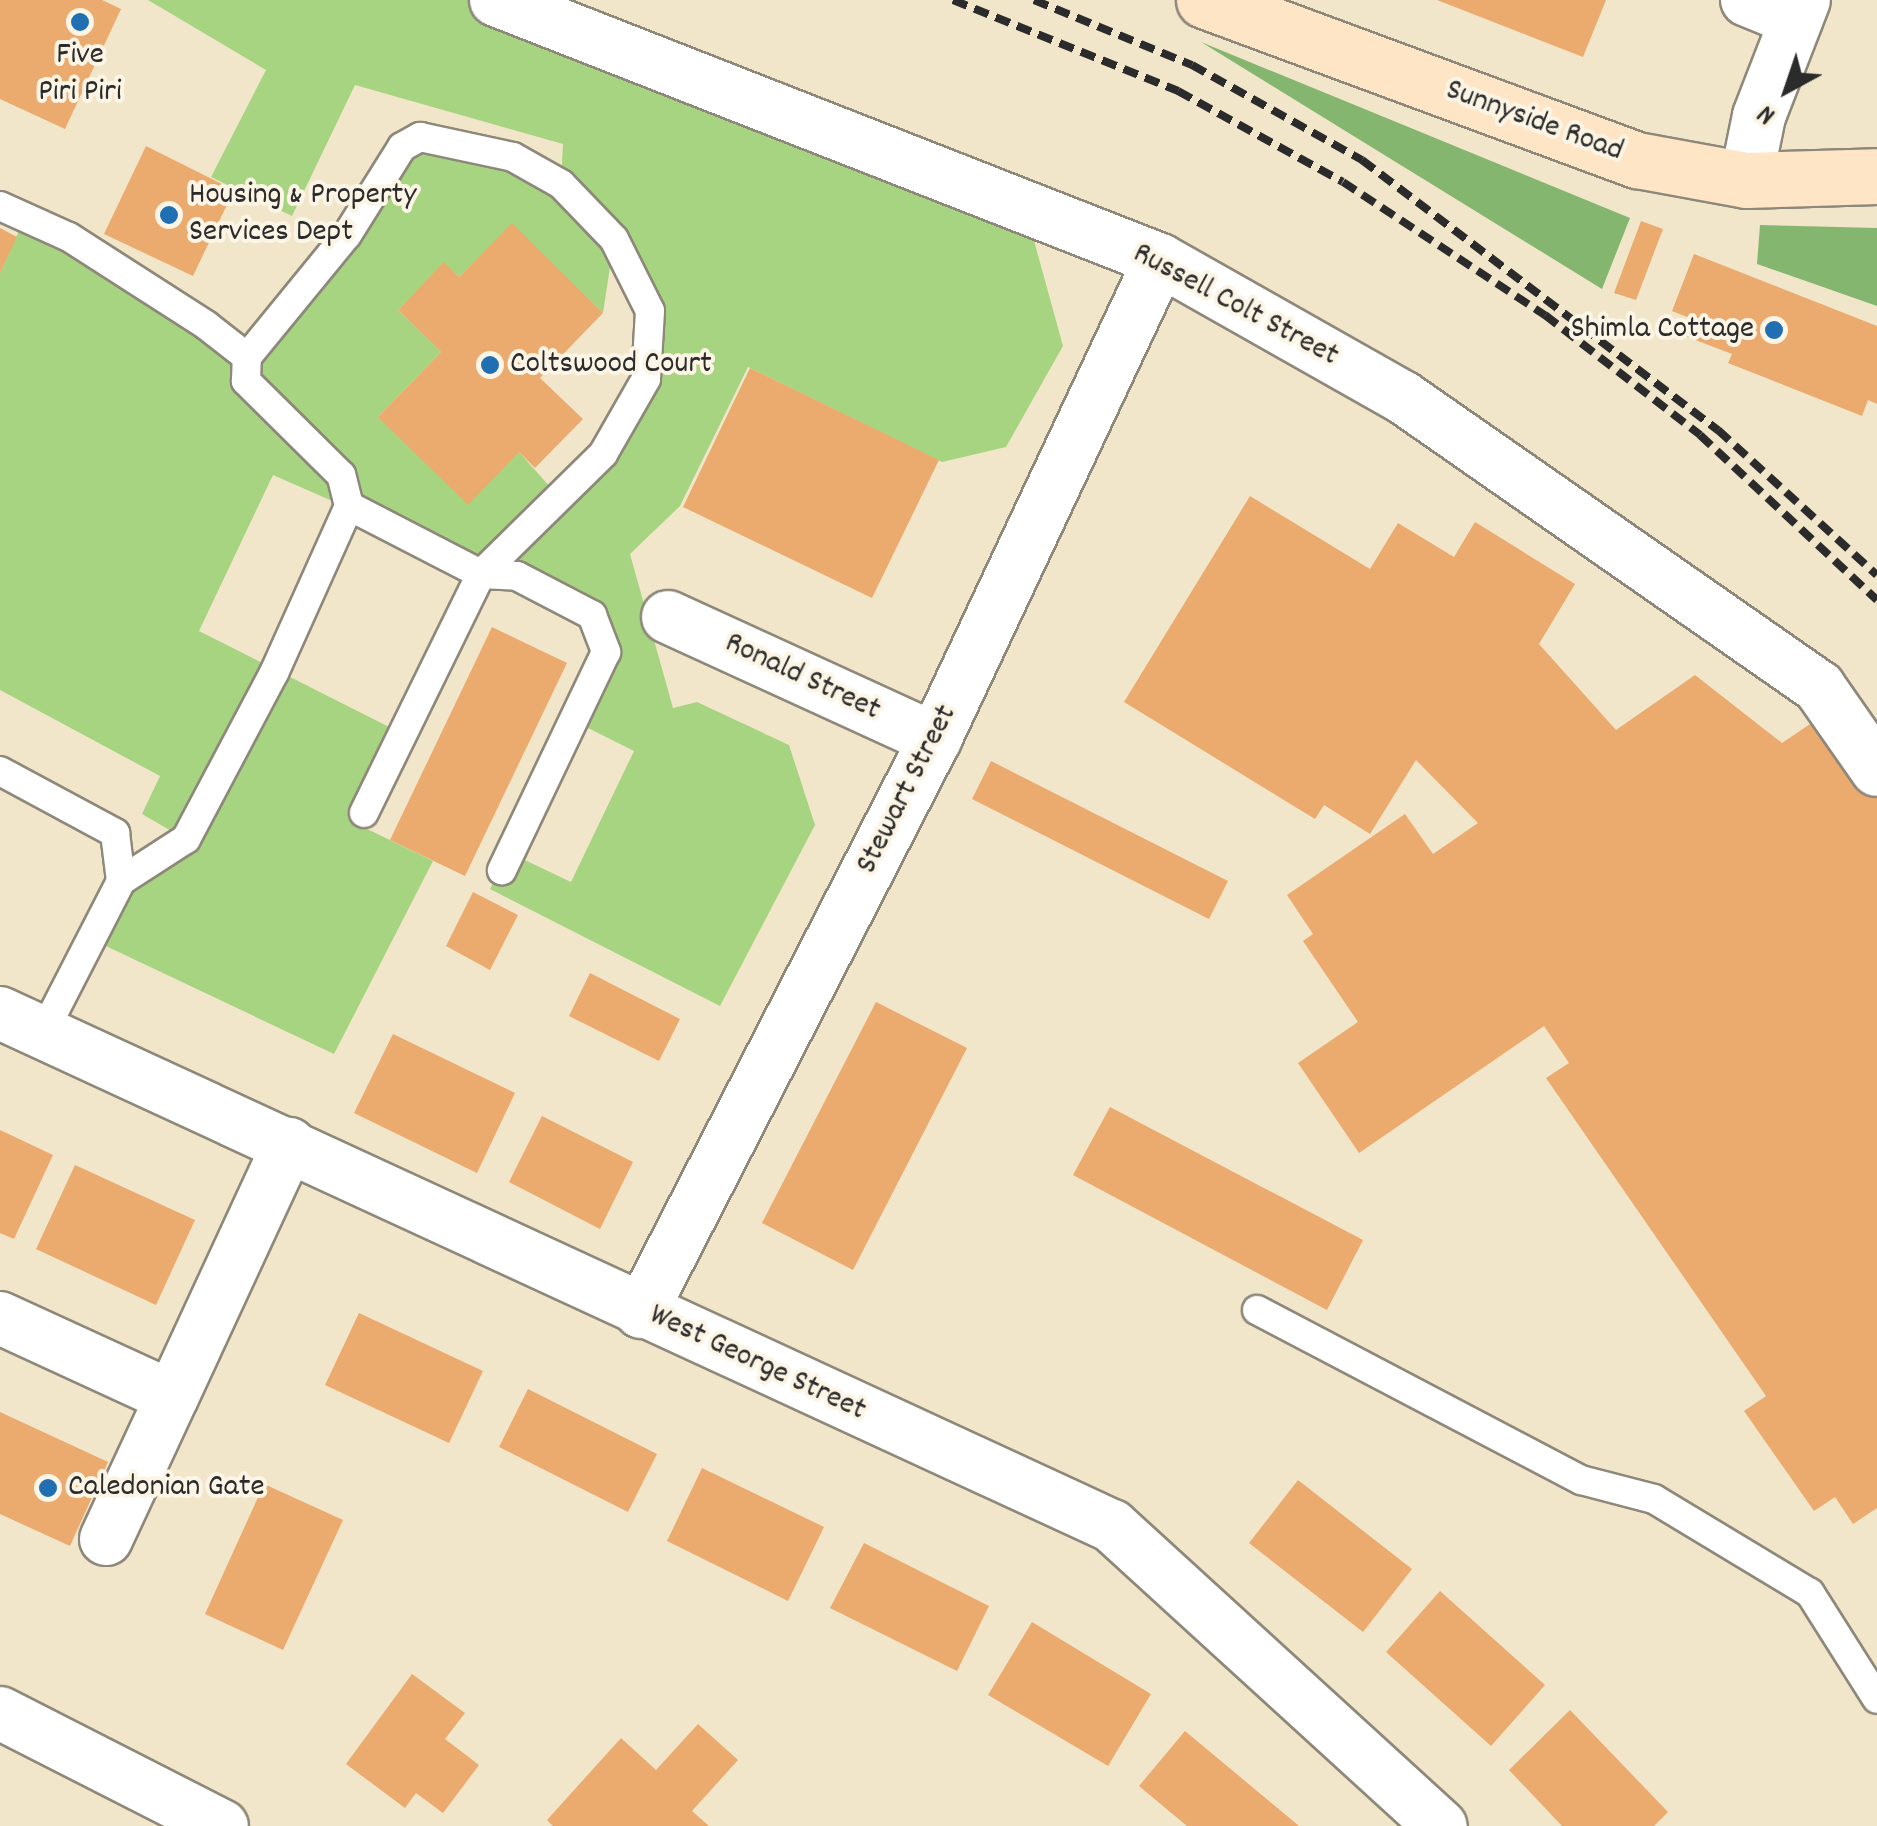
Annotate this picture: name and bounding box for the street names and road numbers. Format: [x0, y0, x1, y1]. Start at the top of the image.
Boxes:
street label: Sunnyside Road [1440, 72, 1628, 172]
street label: Russell Colt Street [1126, 236, 1344, 376]
street label: Ronald Street [718, 625, 886, 731]
street label: Stewart Street [849, 699, 967, 881]
street label: West George Street [643, 1297, 871, 1431]

